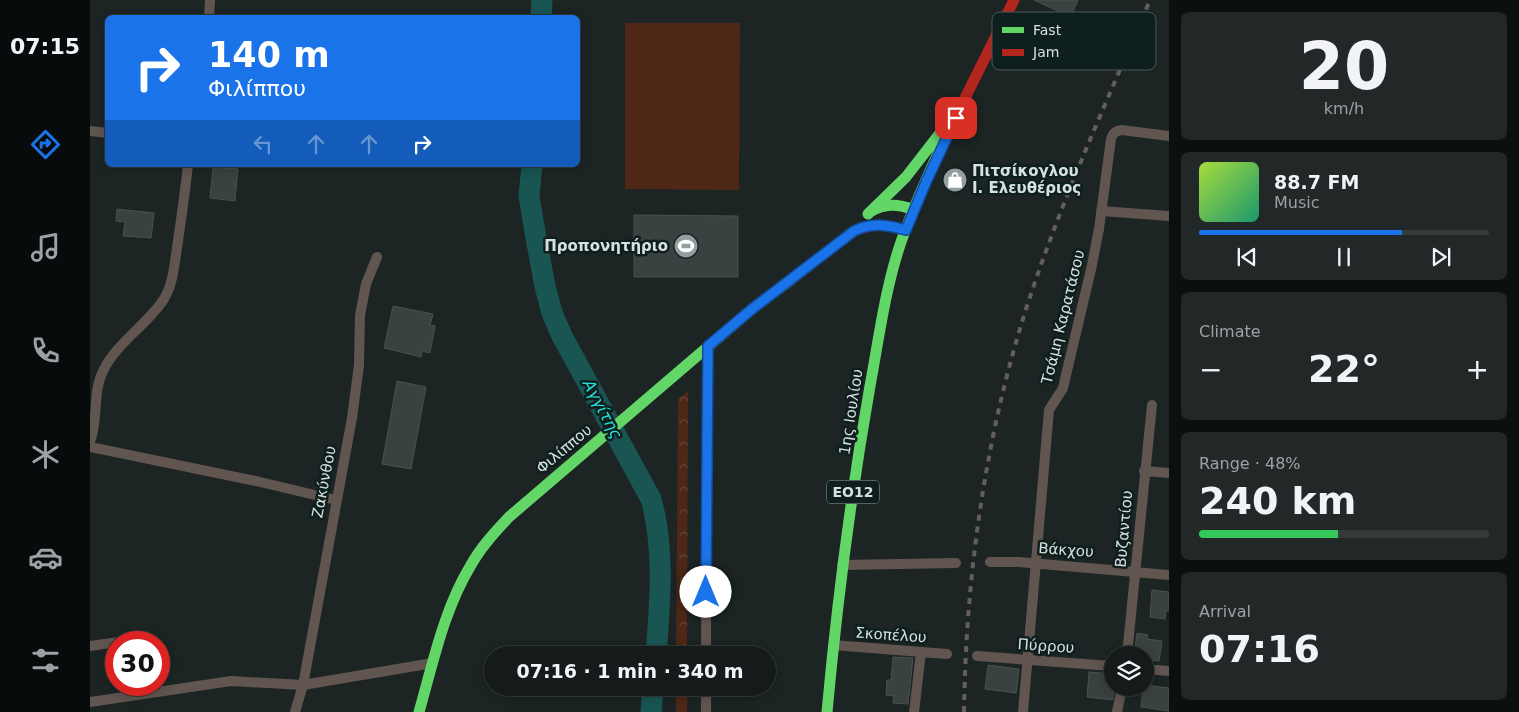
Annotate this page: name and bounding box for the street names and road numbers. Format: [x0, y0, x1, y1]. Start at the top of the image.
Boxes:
street label: Τσάμη Καρατάσου [1037, 248, 1088, 387]
street label: 1ης Ιουλίου [835, 368, 867, 456]
street label: Φιλίππου [533, 421, 595, 477]
street label: Ζακύνθου [308, 444, 340, 520]
road number: ΕΟ12 [827, 481, 879, 504]
street label: Βυζαντίου [1112, 490, 1136, 568]
street label: Βάκχου [1038, 539, 1094, 561]
street label: Σκοπέλου [855, 624, 927, 646]
street label: Πύρρου [1017, 635, 1075, 657]

